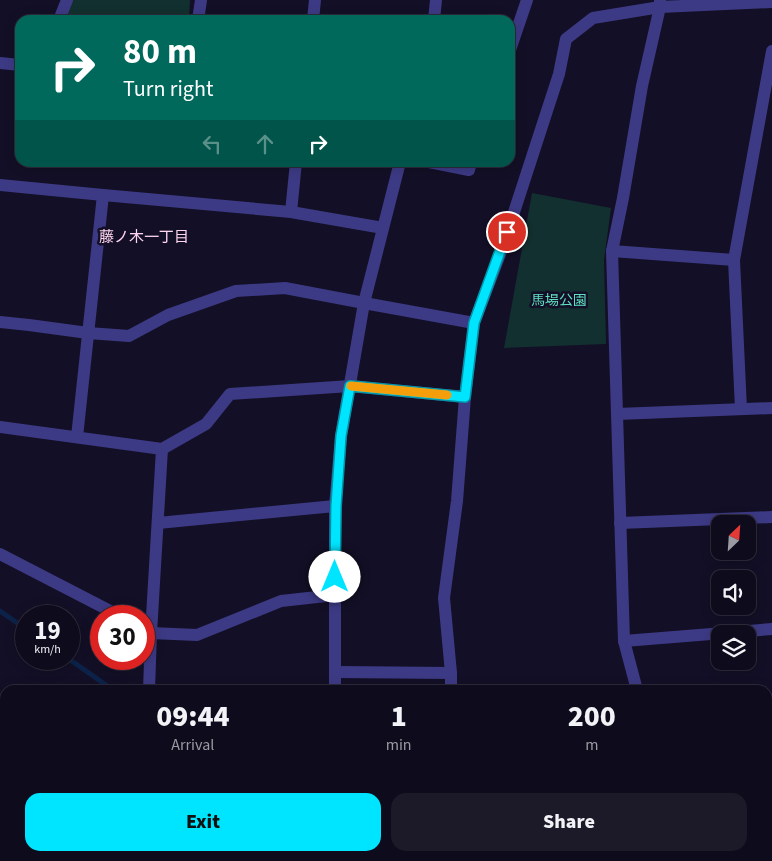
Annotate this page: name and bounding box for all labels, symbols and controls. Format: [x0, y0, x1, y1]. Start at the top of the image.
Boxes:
text: 80 m [123, 27, 197, 77]
icon: right [40, 35, 105, 100]
text: Turn right [123, 73, 213, 105]
icon: left [198, 130, 226, 158]
icon: ahead [251, 130, 279, 158]
icon: right [304, 130, 332, 158]
pin [486, 211, 528, 253]
icon: arrive [493, 218, 521, 246]
district label: 藤ノ木一丁目 [99, 227, 189, 248]
park label: 馬場公園 [531, 291, 587, 311]
north arrow [711, 515, 756, 560]
map controls [711, 515, 756, 670]
position arrow [308, 550, 360, 602]
button: sound [711, 570, 756, 615]
speed limit sign: 30 [90, 605, 155, 670]
text: 19 [34, 613, 61, 649]
button: layers [711, 625, 756, 670]
text: km/h [34, 641, 61, 658]
text: 09:44 [156, 695, 230, 738]
text: 1 [391, 695, 407, 738]
text: 200 [568, 695, 616, 738]
text: Arrival [171, 734, 214, 756]
text: min [386, 734, 412, 756]
text: m [585, 734, 598, 756]
button: Exit [25, 793, 381, 851]
button: Share [391, 793, 747, 851]

